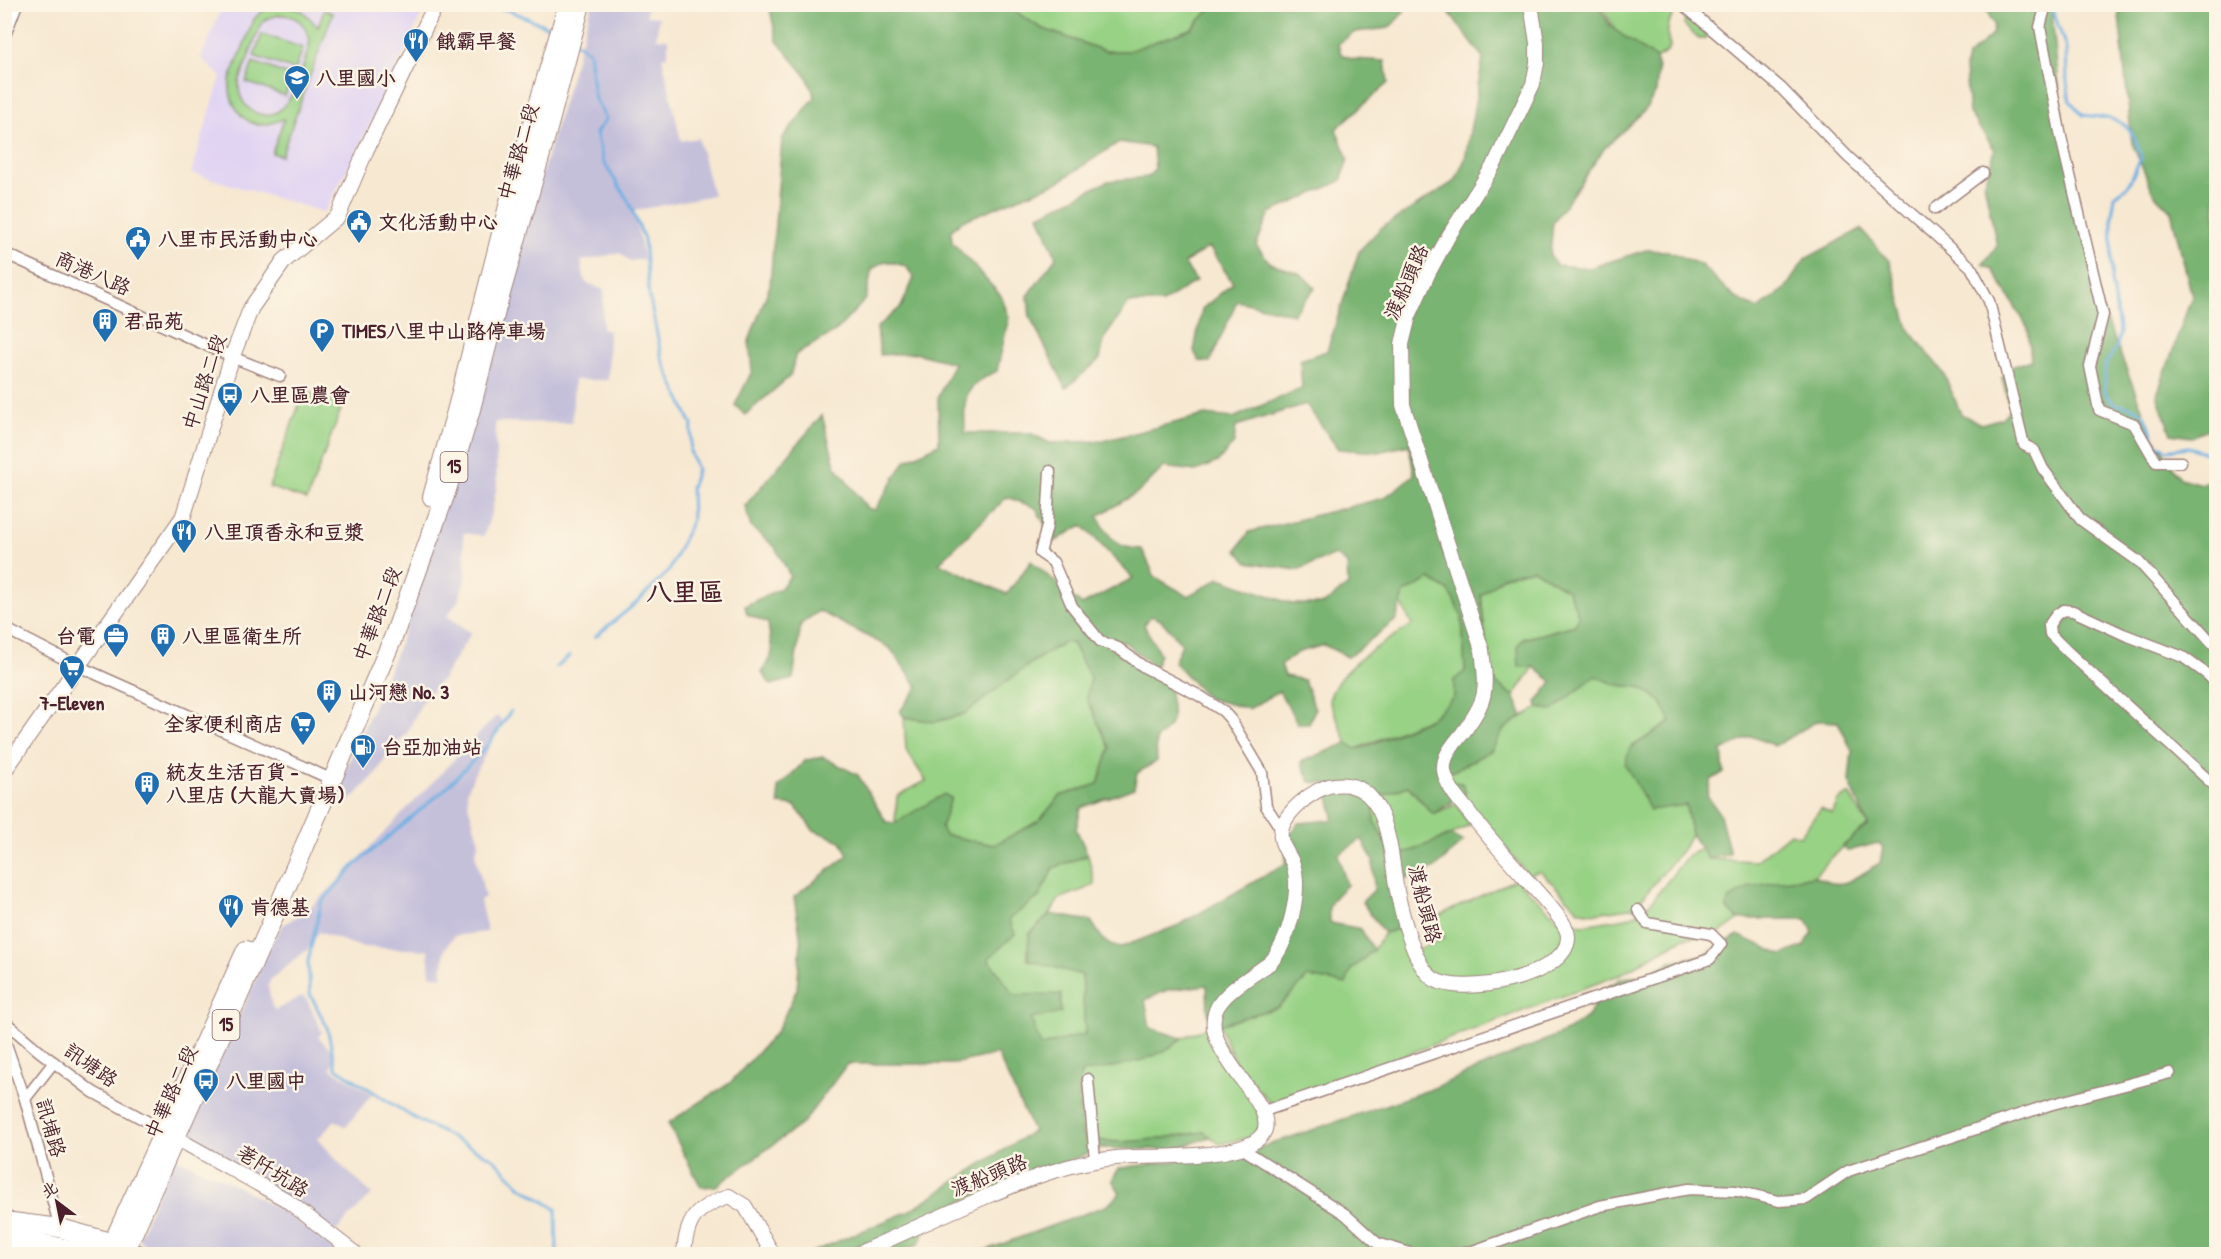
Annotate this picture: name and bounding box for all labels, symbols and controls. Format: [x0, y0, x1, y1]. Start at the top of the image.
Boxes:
restaurant icon: 餓霸早餐 [401, 26, 431, 64]
place label: 餓霸早餐 [436, 27, 516, 54]
school or university icon: 八里國小 [282, 63, 312, 101]
place label: 八里國小 [316, 64, 396, 91]
street label: 中華路二段 [491, 100, 544, 204]
public building icon: 文化活動中心 [344, 207, 374, 245]
place label: 文化活動中心 [378, 208, 498, 235]
public building icon: 八里市民活動中心 [123, 224, 153, 262]
place label: 八里市民活動中心 [158, 225, 318, 252]
street label: 渡船頭路 [1377, 239, 1435, 324]
street label: 商港八路 [51, 244, 136, 302]
building icon: 君品苑 [90, 306, 120, 344]
place label: 君品苑 [124, 307, 184, 334]
parking icon: TIMES八里中山路停車場 [307, 316, 337, 354]
place label: TIMES八里中山路停車場 [341, 317, 546, 344]
street label: 中山路二段 [175, 330, 232, 434]
bus stop icon: 八里區農會 [215, 380, 245, 418]
place label: 八里區農會 [250, 381, 350, 408]
road number: 15 [440, 452, 468, 482]
restaurant icon: 八里頂香永和豆漿 [169, 517, 199, 555]
place label: 八里頂香永和豆漿 [204, 518, 364, 545]
street label: 中華路二段 [346, 562, 407, 665]
district label: 八里區 [646, 574, 724, 609]
office icon: 台電 [101, 621, 131, 659]
building icon: 八里區衛生所 [148, 621, 178, 659]
place label: 台電 [56, 622, 96, 649]
place label: 八里區衛生所 [182, 622, 302, 649]
supermarket icon: 7-Eleven [57, 653, 87, 691]
building icon: 山河戀 No. 3 [314, 677, 344, 715]
place label: 山河戀 No. 3 [348, 678, 449, 705]
place label: 7-Eleven [38, 689, 105, 716]
supermarket icon: 全家便利商店 [288, 709, 318, 747]
place label: 全家便利商店 [164, 710, 284, 737]
fuel station icon: 台亞加油站 [348, 732, 378, 770]
place label: 台亞加油站 [382, 733, 482, 760]
place label: 統友生活百貨 - 八里店 (大龍大賣場) [166, 758, 345, 808]
building icon: 統友生活百貨 - 八里店 (大龍大賣場) [132, 769, 162, 807]
street label: 渡船頭路 [1403, 862, 1449, 947]
restaurant icon: 肯德基 [216, 892, 246, 930]
place label: 肯德基 [250, 893, 310, 920]
road number: 15 [212, 1010, 240, 1040]
street label: 訊塘路 [59, 1036, 124, 1093]
street label: 中華路二段 [138, 1041, 203, 1143]
bus stop icon: 八里國中 [191, 1066, 221, 1104]
place label: 八里國中 [226, 1067, 306, 1094]
street label: 訊埔路 [30, 1095, 73, 1161]
street label: 荖阡坑路 [232, 1138, 315, 1204]
street label: 渡船頭路 [947, 1147, 1032, 1202]
north arrow [27, 1172, 87, 1232]
text: 北 [36, 1176, 62, 1203]

